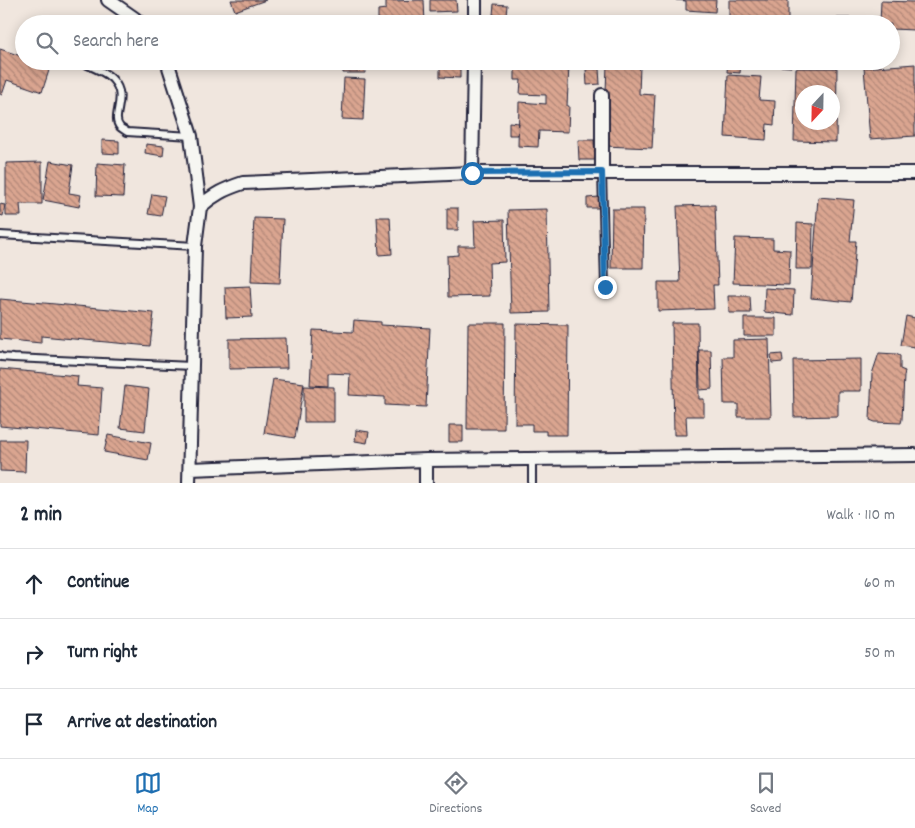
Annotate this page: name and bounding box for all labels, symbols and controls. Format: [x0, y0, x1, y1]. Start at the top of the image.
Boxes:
search box [15, 15, 900, 70]
icon: search [33, 29, 61, 57]
text: Search here [73, 29, 159, 56]
north arrow [795, 85, 840, 130]
route start [461, 162, 484, 185]
route end [594, 276, 617, 299]
text: 2 min [20, 501, 62, 531]
text: Walk · 110 m [827, 504, 895, 527]
icon: ahead [20, 570, 48, 598]
text: Continue [67, 570, 129, 597]
text: 60 m [864, 572, 895, 595]
icon: right [20, 640, 48, 668]
text: Turn right [67, 640, 138, 667]
text: 50 m [864, 642, 895, 665]
icon: arrive [20, 710, 48, 738]
text: Arrive at destination [67, 710, 217, 737]
tab: Map [134, 769, 162, 819]
tab: Directions [429, 769, 482, 819]
tab: Saved [750, 769, 781, 819]

